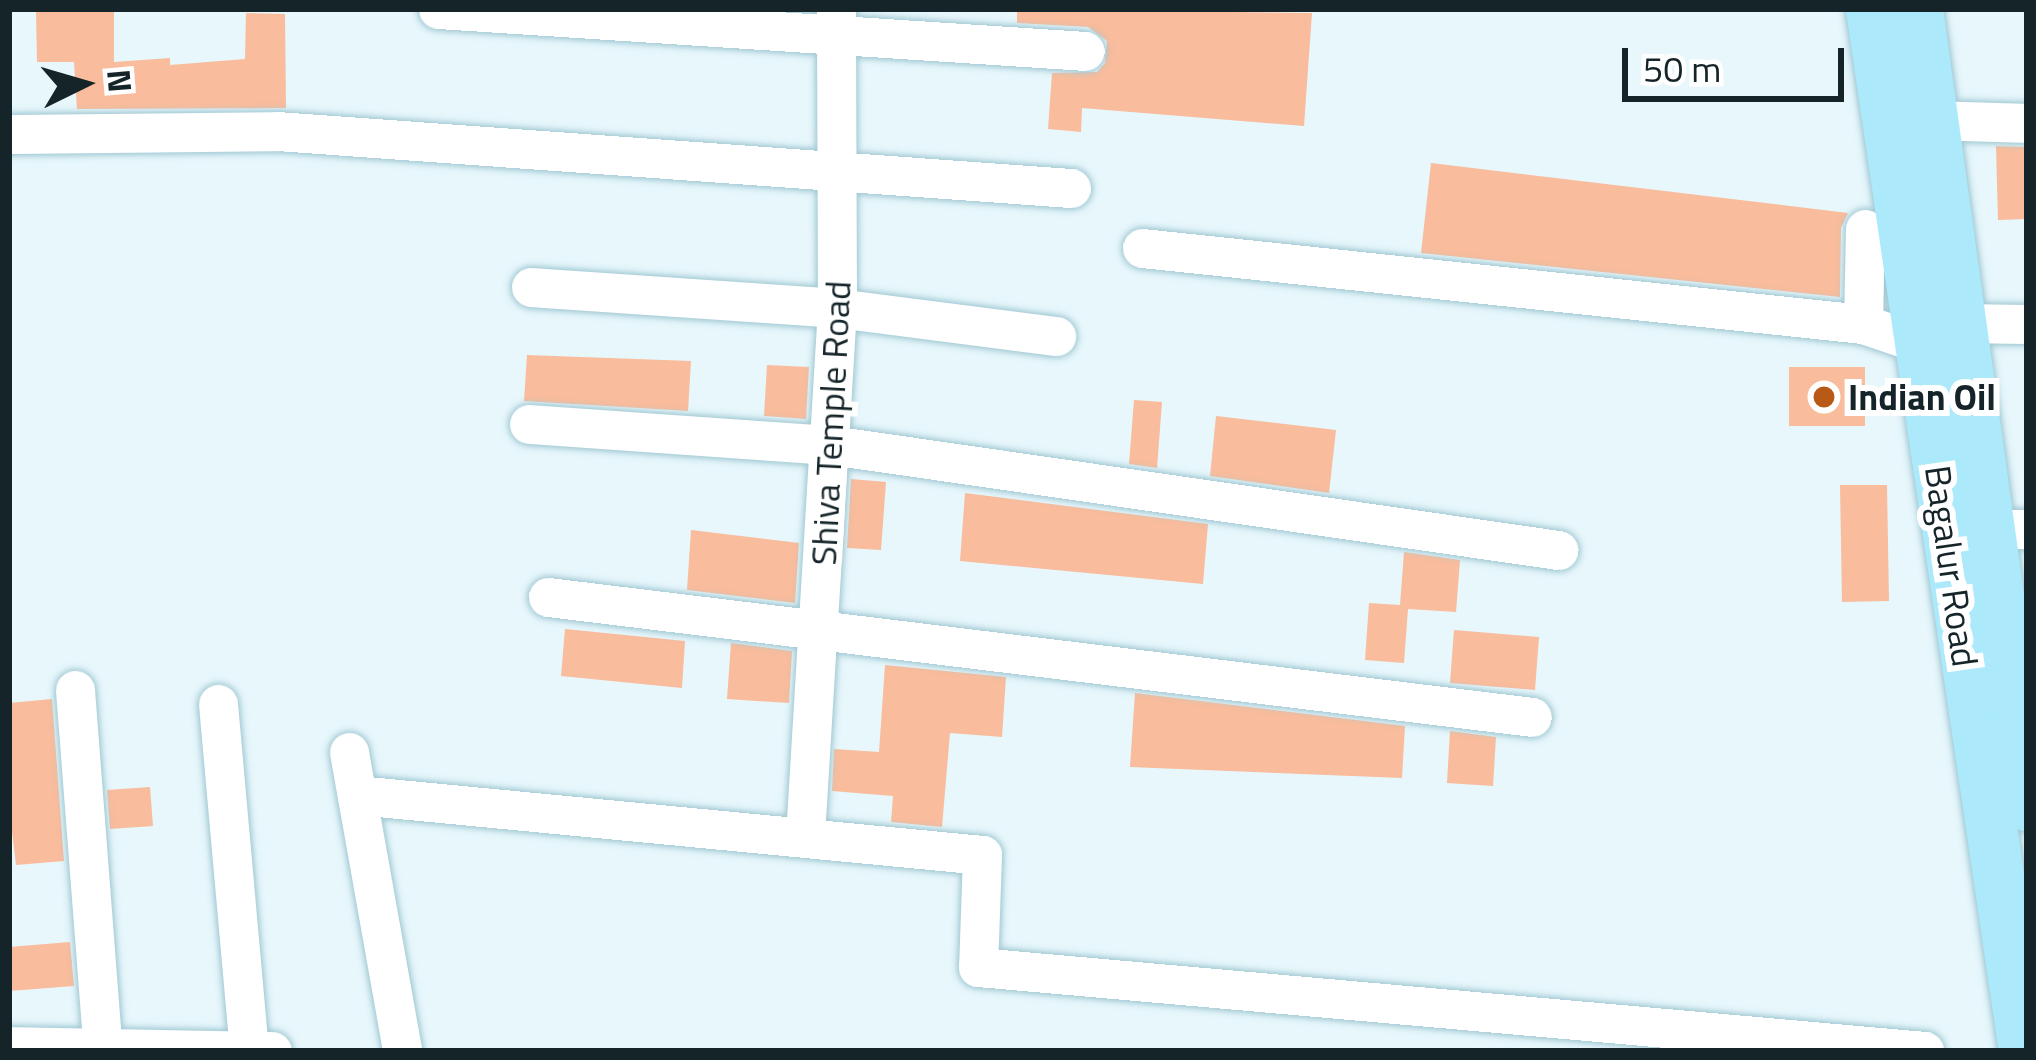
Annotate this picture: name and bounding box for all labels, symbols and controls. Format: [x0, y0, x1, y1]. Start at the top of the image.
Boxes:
north arrow [24, 24, 144, 144]
scale bar [1628, 24, 1850, 98]
text: 50 m [1643, 41, 1721, 96]
text: N [94, 67, 146, 94]
street label: Shiva Temple Road [801, 280, 859, 566]
place label: Indian Oil [1848, 375, 1996, 419]
marker: Indian Oil [1811, 384, 1837, 410]
street label: Bagalur Road [1917, 463, 1987, 669]

